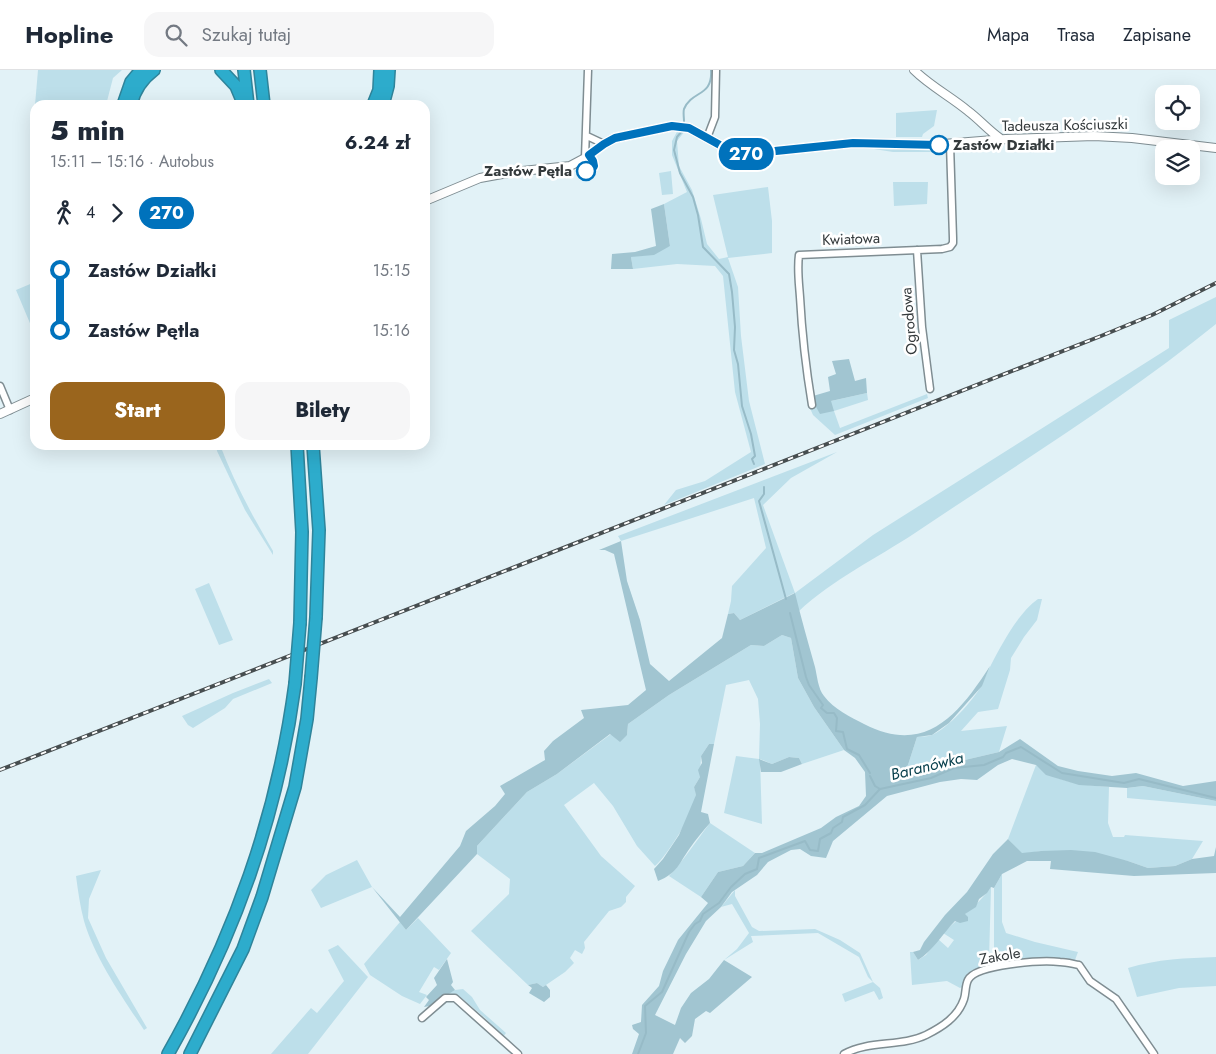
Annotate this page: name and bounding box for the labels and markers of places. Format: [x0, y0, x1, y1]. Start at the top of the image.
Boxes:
place label: Zastów Działki [953, 134, 1054, 156]
marker: Zastów Działki [929, 135, 949, 155]
place label: Zastów Pętla [484, 160, 572, 182]
marker: Zastów Pętla [576, 161, 596, 181]

